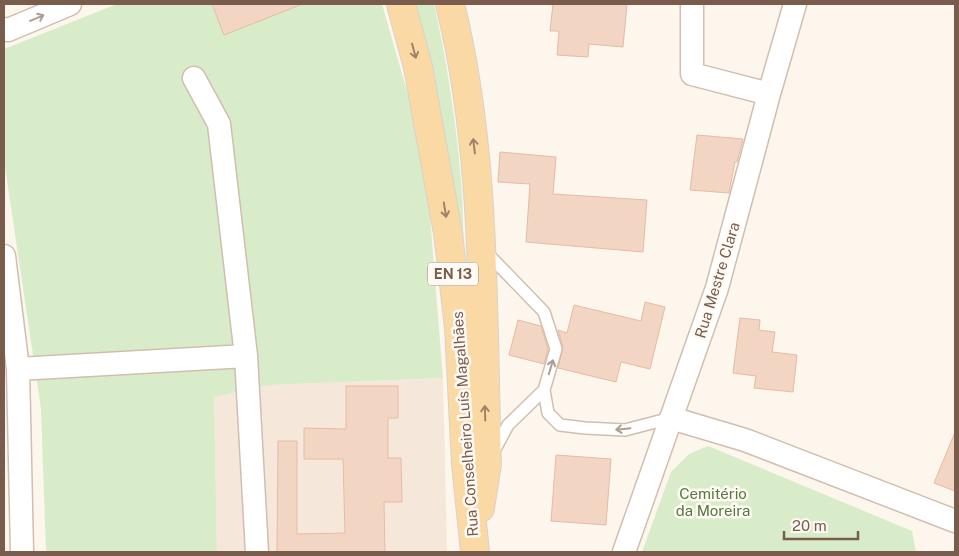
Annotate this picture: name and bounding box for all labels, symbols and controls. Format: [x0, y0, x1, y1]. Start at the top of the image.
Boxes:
one-way arrow [29, 12, 44, 22]
one-way arrow [410, 42, 419, 58]
one-way arrow [469, 138, 479, 154]
one-way arrow [440, 202, 450, 218]
street label: Rua Mestre Clara [691, 220, 743, 340]
road number: EN 13 [428, 262, 478, 286]
street label: Rua Conselheiro Luís Magalhães [449, 311, 481, 537]
one-way arrow [547, 359, 557, 375]
one-way arrow [480, 406, 490, 422]
one-way arrow [616, 424, 632, 434]
park label: Cemitério da Moreira [676, 485, 750, 519]
scale bar [784, 508, 858, 540]
text: 20 m [792, 517, 827, 534]

